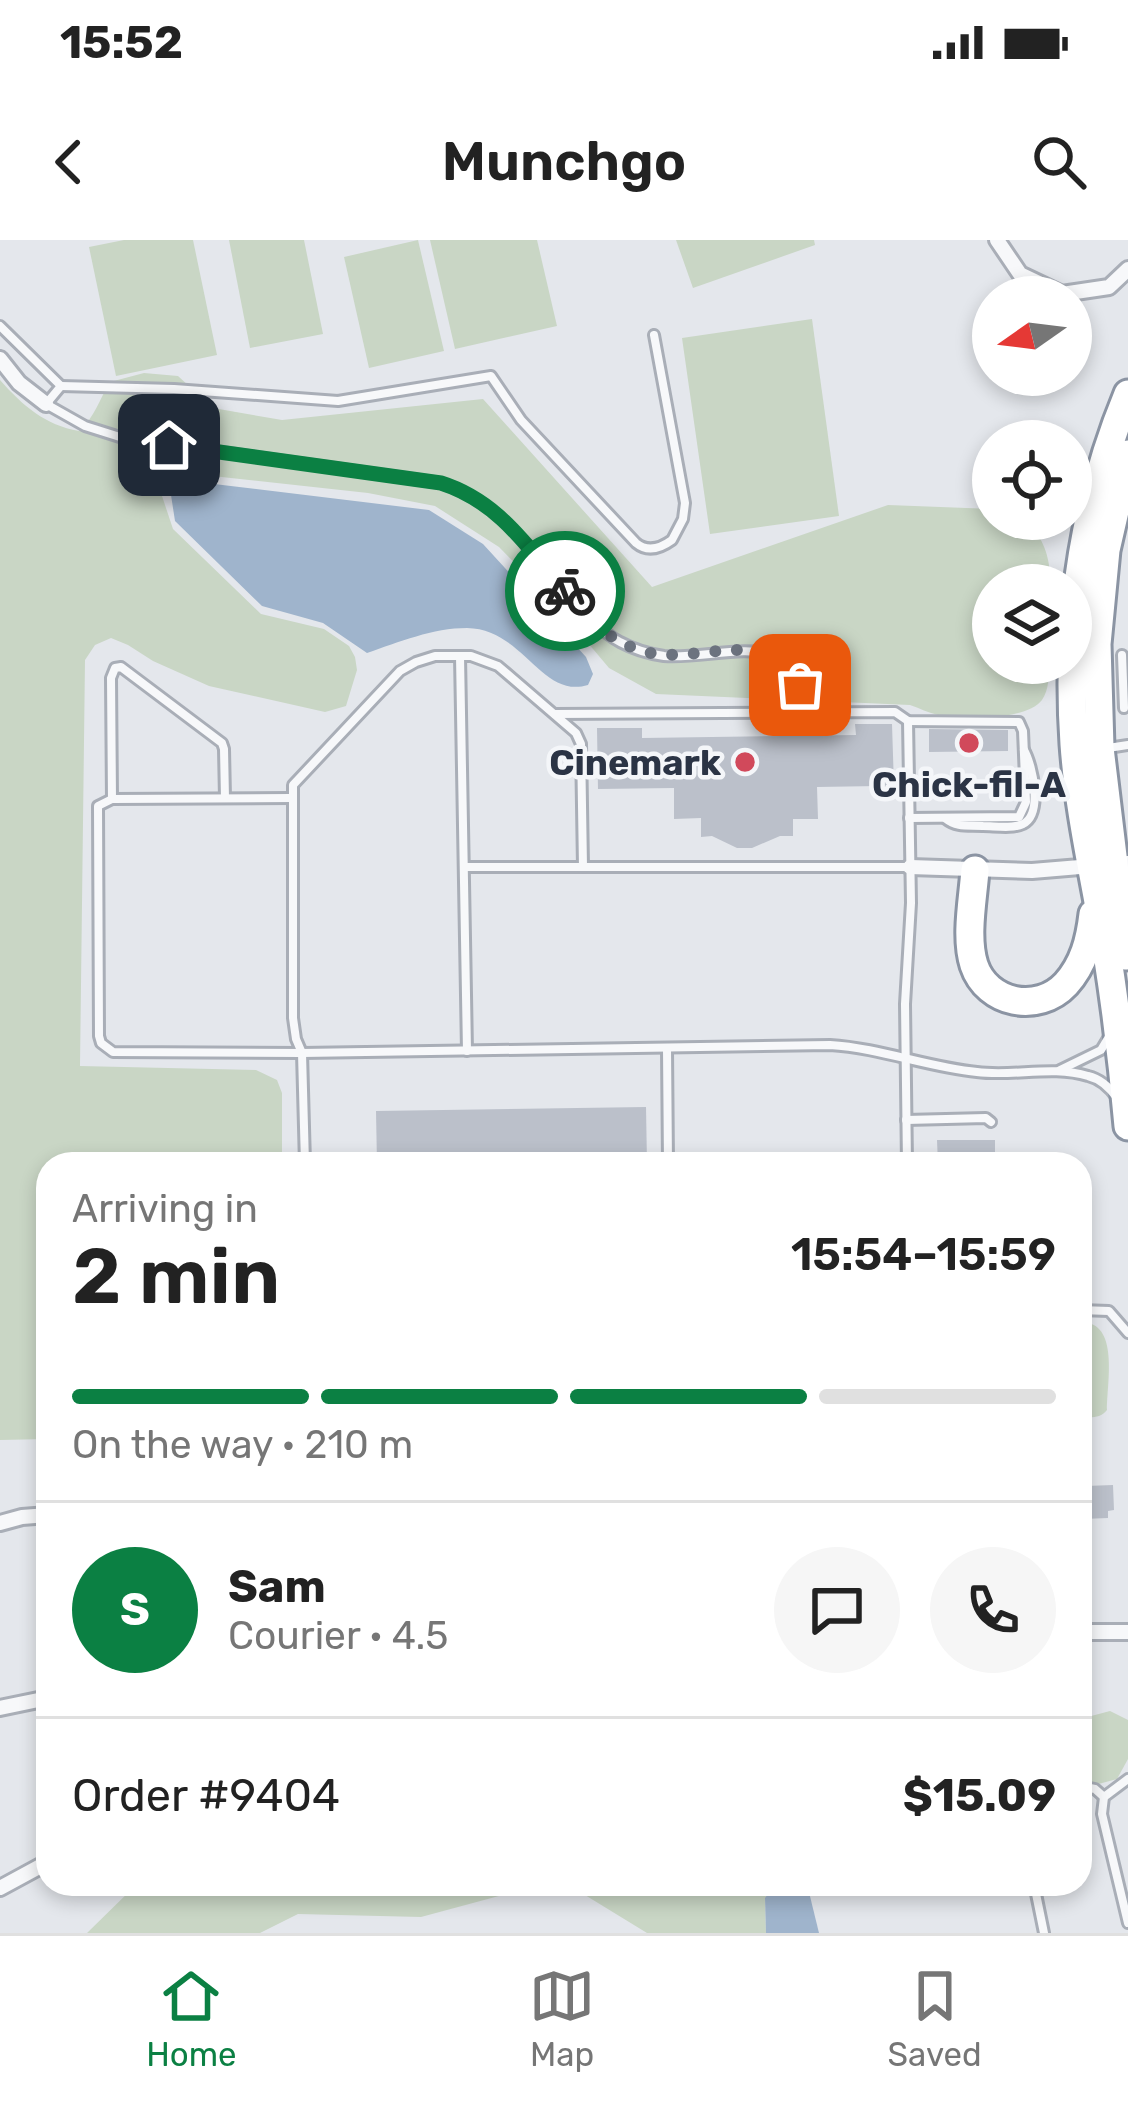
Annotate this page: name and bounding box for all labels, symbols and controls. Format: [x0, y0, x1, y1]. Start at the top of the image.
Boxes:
text: 15:52 [60, 16, 183, 69]
icon: back [36, 129, 102, 195]
icon: search [1026, 129, 1092, 195]
text: Munchgo [442, 130, 686, 194]
north arrow [972, 276, 1092, 396]
map controls [972, 276, 1092, 684]
pin [118, 394, 220, 496]
icon: home [136, 412, 202, 478]
button: locate [972, 420, 1092, 540]
courier [505, 531, 625, 651]
icon: bike [532, 558, 598, 624]
button: layers [972, 564, 1092, 684]
pin [749, 634, 851, 736]
icon: bag [767, 652, 833, 718]
marker: Chick-fil-A [956, 730, 982, 756]
place label: Cinemark [549, 741, 721, 784]
marker: Cinemark [732, 749, 758, 775]
place label: Chick-fil-A [872, 763, 1066, 806]
text: Arriving in [72, 1186, 258, 1232]
text: 15:54–15:59 [791, 1228, 1056, 1281]
text: 2 min [72, 1230, 280, 1323]
text: On the way · 210 m [72, 1422, 413, 1468]
button: chat [774, 1547, 900, 1673]
button: phone [930, 1547, 1056, 1673]
text: Sam [228, 1560, 326, 1613]
text: S [120, 1583, 150, 1636]
text: Courier · 4.5 [228, 1613, 448, 1659]
text: Order #9404 [72, 1769, 340, 1822]
text: $15.09 [903, 1769, 1056, 1822]
tab: Home [146, 1963, 237, 2074]
tab: Map [529, 1963, 595, 2074]
tab: Saved [888, 1963, 982, 2074]

